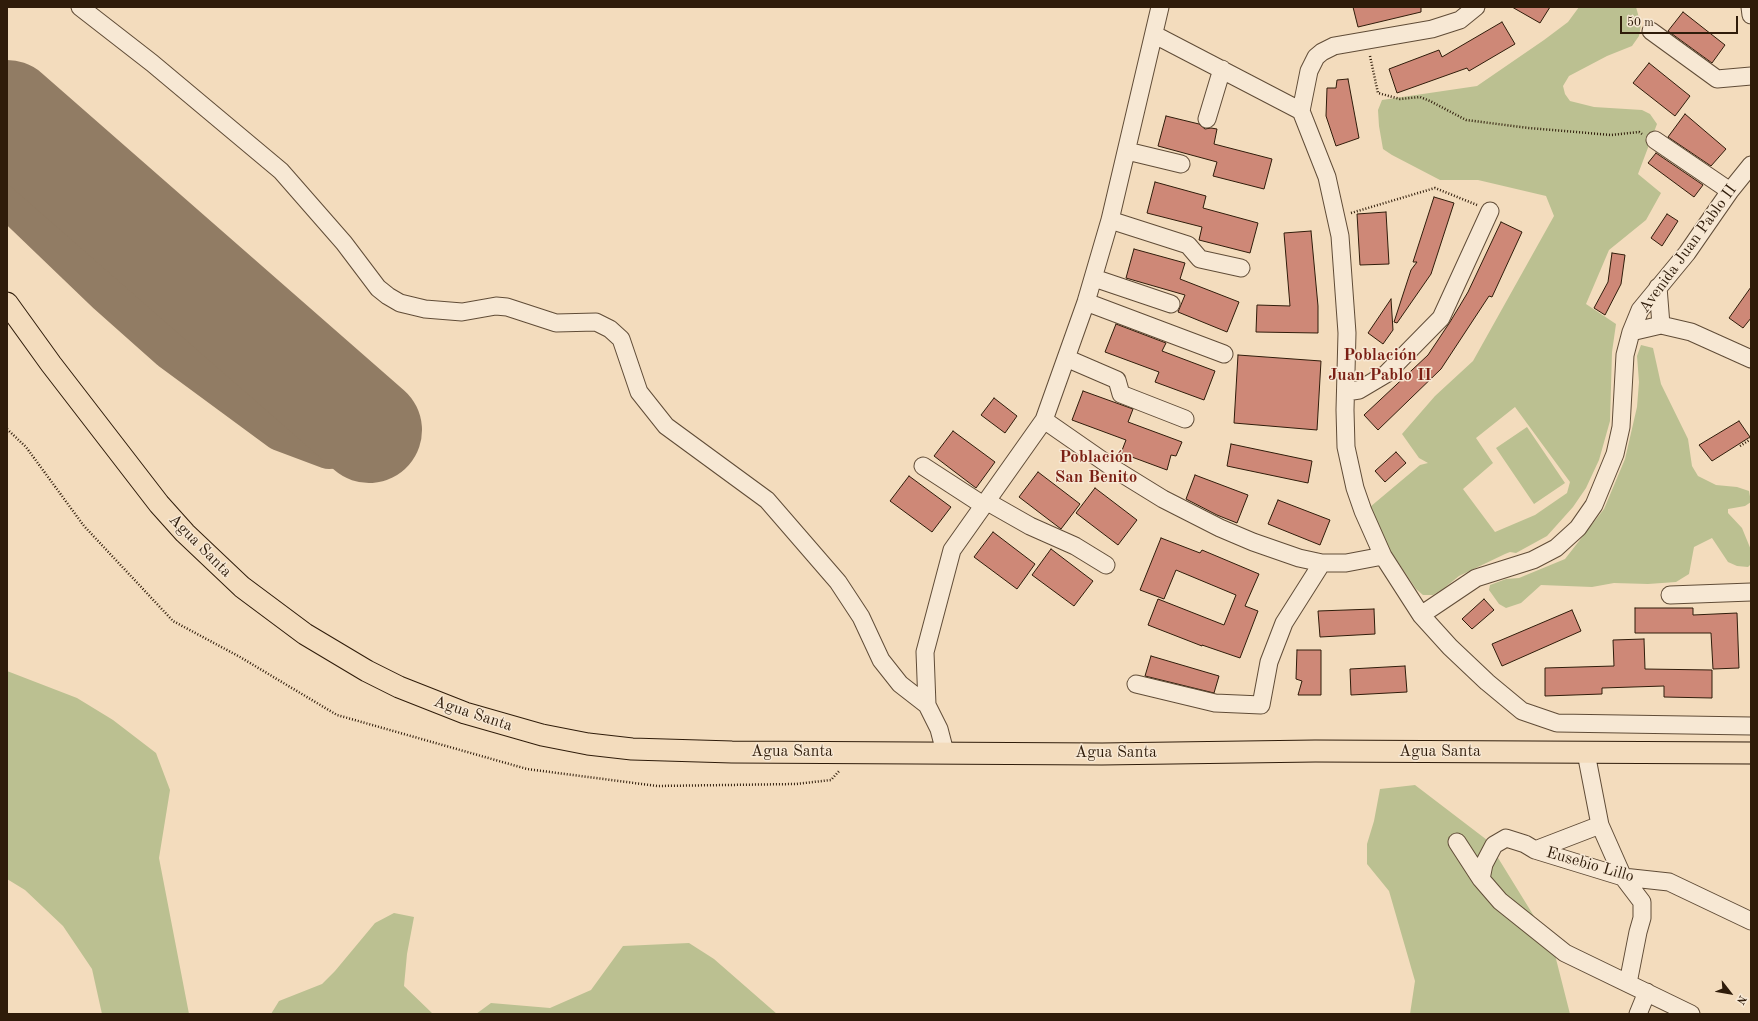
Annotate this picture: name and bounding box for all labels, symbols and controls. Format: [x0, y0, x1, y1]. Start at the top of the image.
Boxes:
scale bar [1622, 8, 1740, 34]
text: 50 m [1627, 17, 1654, 29]
street label: Avenida Juan Pablo II [1635, 181, 1741, 317]
district label: Población Juan Pablo II [1328, 346, 1432, 386]
district label: Población San Benito [1055, 448, 1137, 488]
street label: Agua Santa [164, 510, 236, 582]
street label: Agua Santa [431, 692, 515, 736]
street label: Agua Santa [751, 742, 833, 762]
street label: Agua Santa [1399, 742, 1481, 762]
street label: Agua Santa [1075, 743, 1157, 763]
street label: Eusebio Lillo [1544, 843, 1636, 887]
north arrow [1710, 973, 1750, 1013]
text: N [1734, 993, 1748, 1006]

